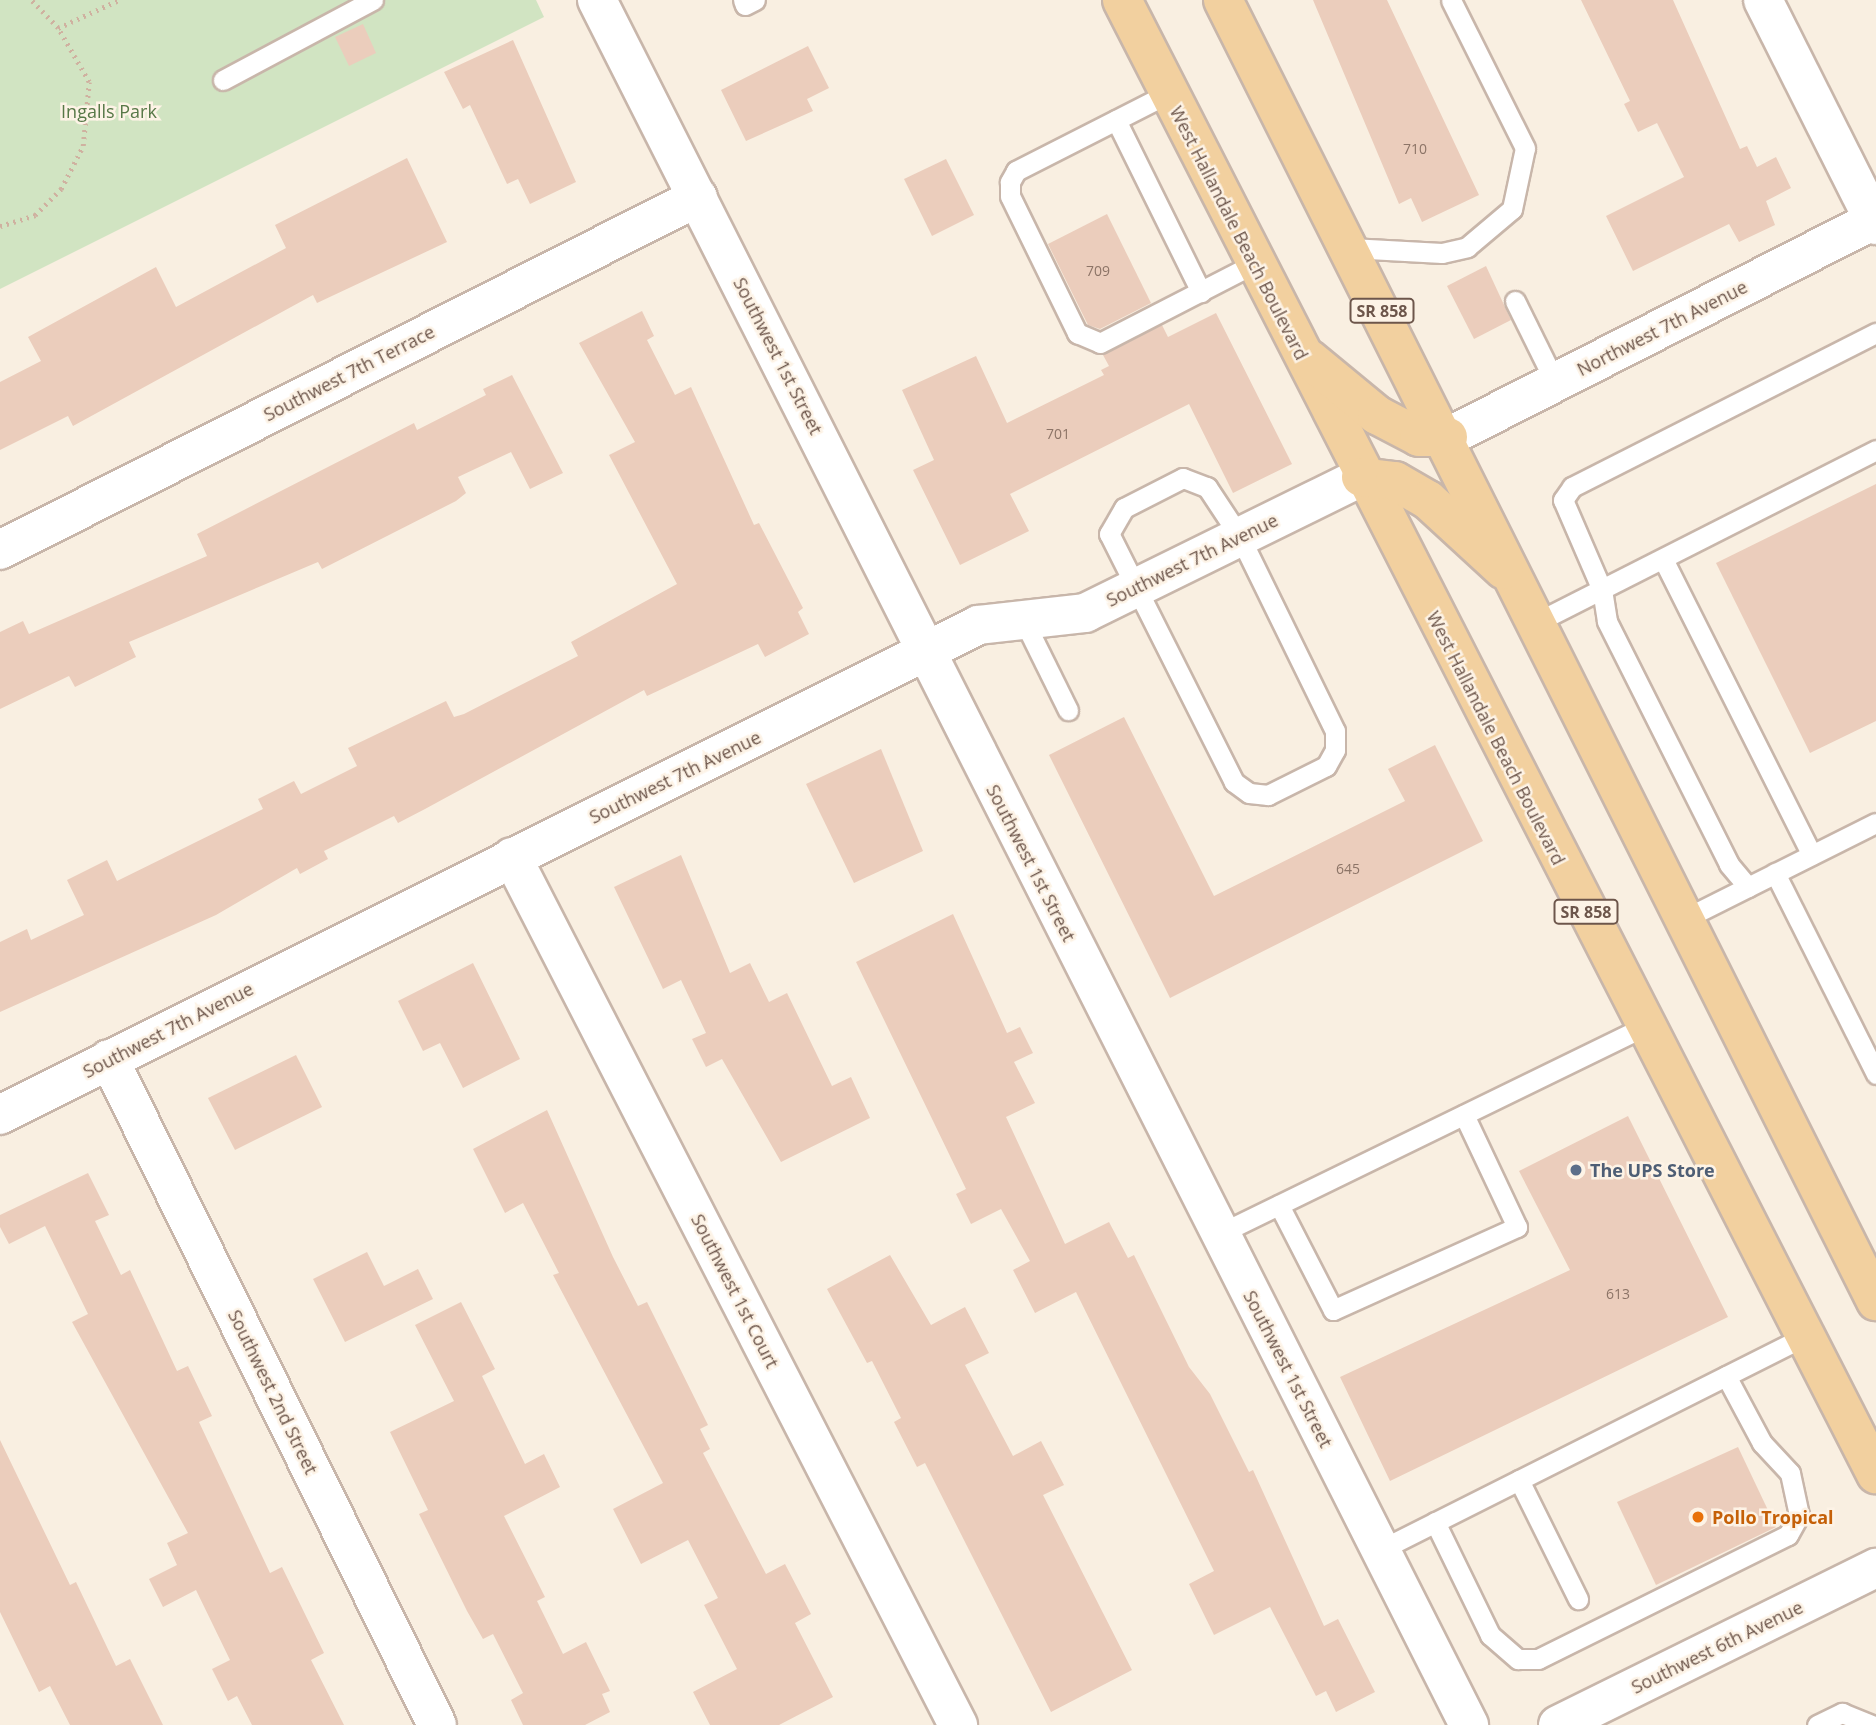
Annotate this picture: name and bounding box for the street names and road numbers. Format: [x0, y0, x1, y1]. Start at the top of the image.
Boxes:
street label: West Hallandale Beach Boulevard [1165, 103, 1313, 363]
street label: Southwest 1st Street [729, 274, 827, 438]
street label: Northwest 7th Avenue [1573, 276, 1751, 380]
road number: SR 858 [1349, 298, 1415, 324]
street label: Southwest 7th Terrace [260, 321, 438, 425]
street label: Southwest 7th Avenue [1103, 509, 1281, 611]
street label: West Hallandale Beach Boulevard [1422, 608, 1570, 868]
street label: Southwest 7th Avenue [586, 726, 764, 828]
street label: Southwest 1st Street [982, 781, 1080, 945]
road number: SR 858 [1553, 900, 1619, 924]
street label: Southwest 7th Avenue [79, 978, 257, 1082]
street label: Southwest 1st Court [687, 1210, 783, 1372]
street label: Southwest 1st Street [1239, 1287, 1337, 1451]
street label: Southwest 2nd Street [224, 1306, 322, 1478]
street label: Southwest 6th Avenue [1628, 1596, 1806, 1698]

